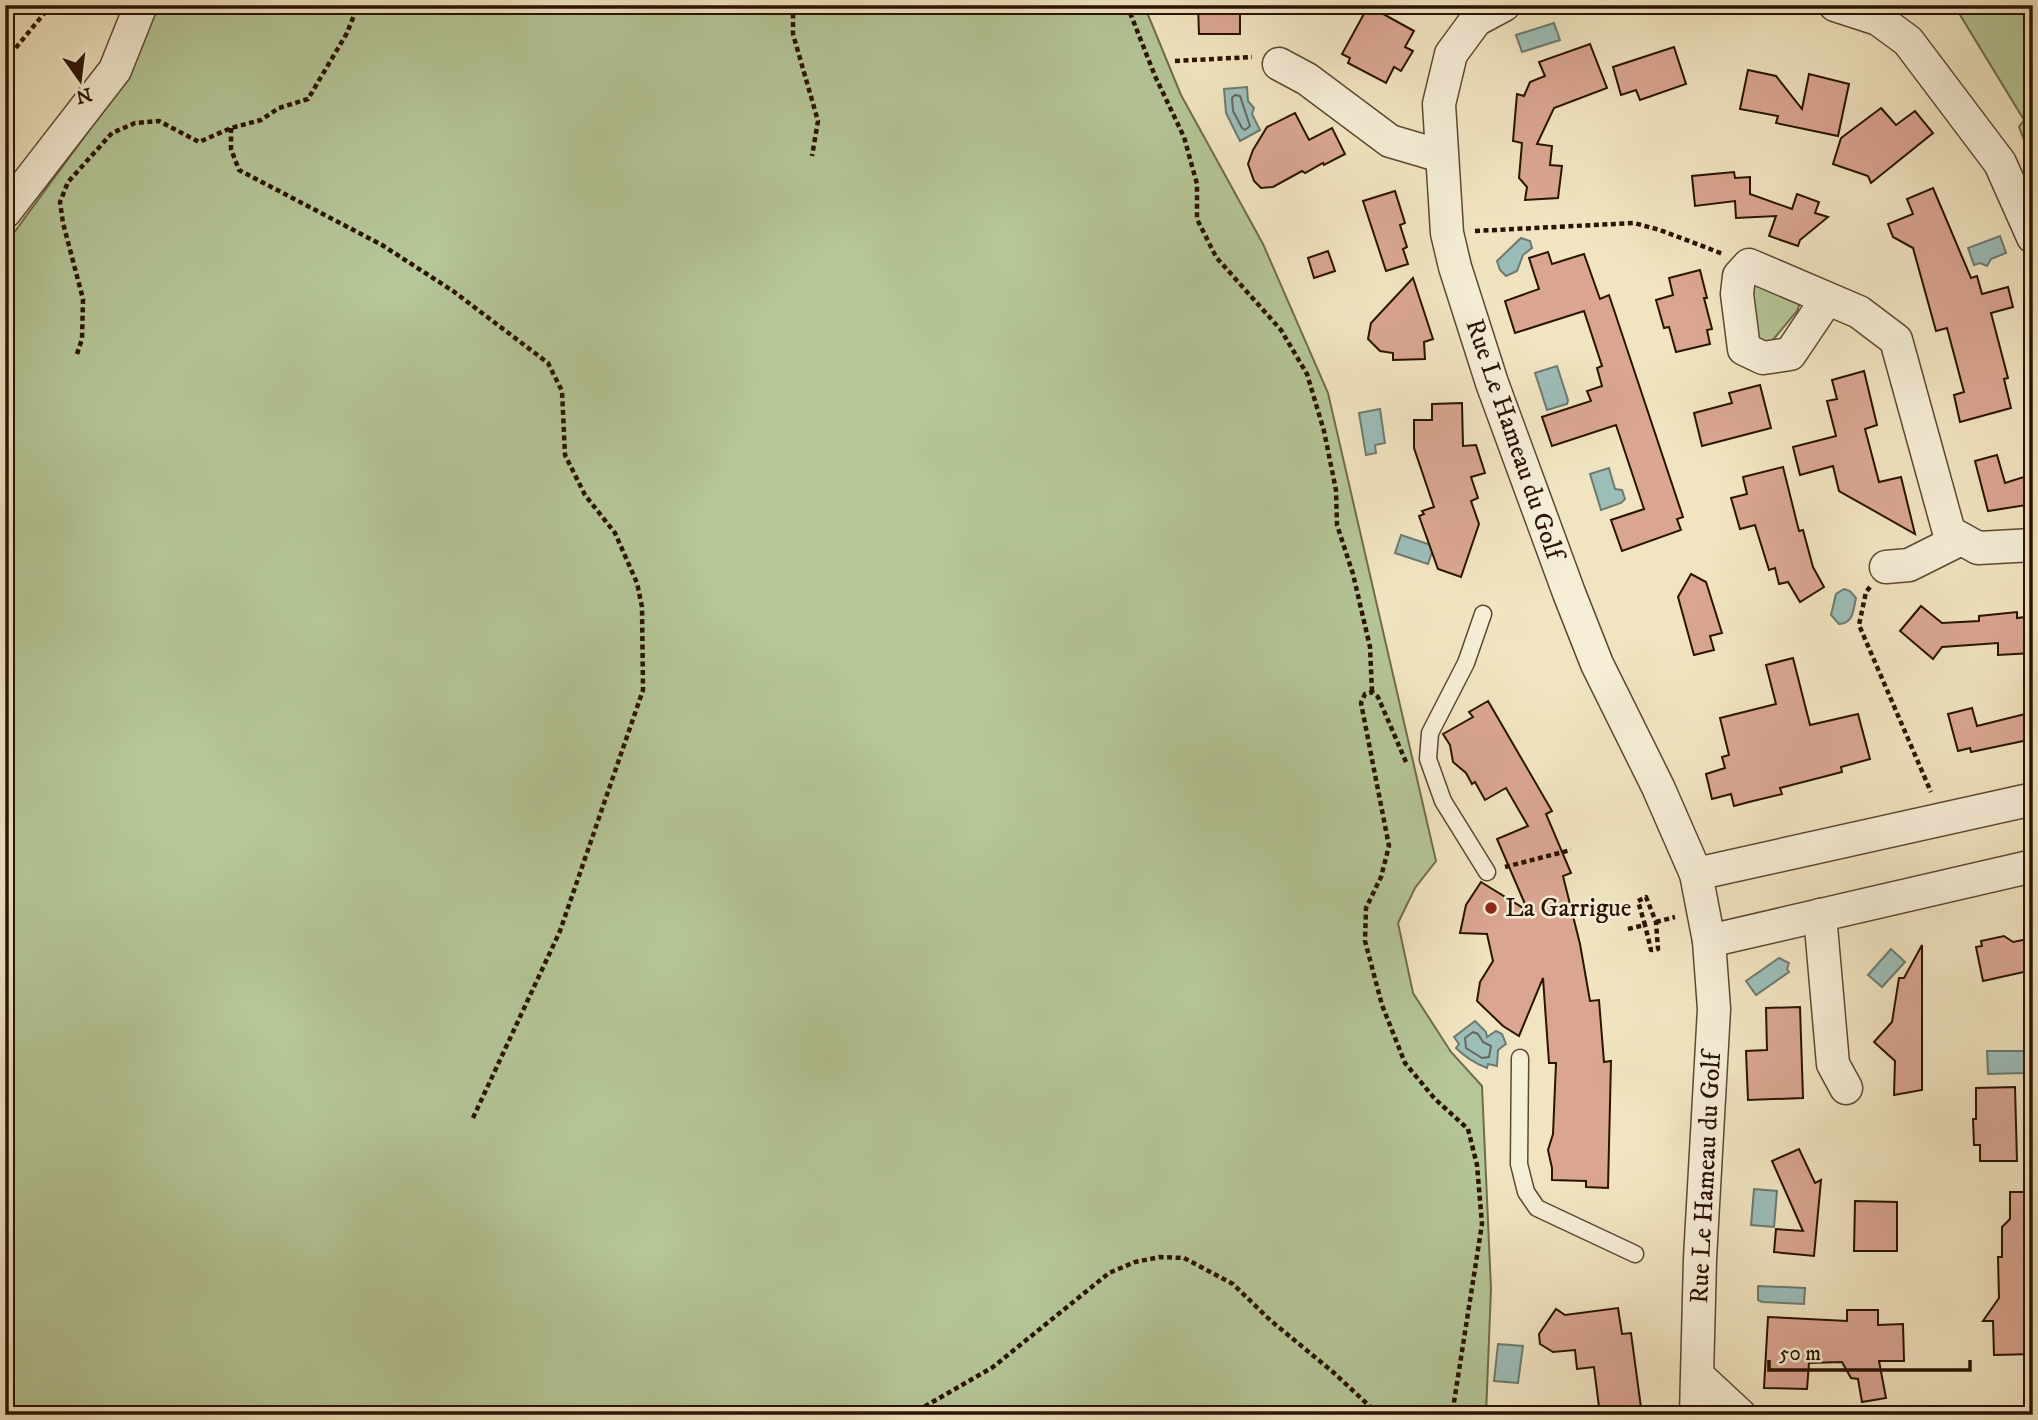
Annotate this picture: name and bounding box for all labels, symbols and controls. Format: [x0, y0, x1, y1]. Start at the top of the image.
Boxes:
north arrow [46, 46, 116, 116]
text: N [73, 82, 94, 108]
street label: Rue Le Hameau du Golf [1457, 315, 1572, 567]
place label: La Garrigue [1505, 892, 1632, 925]
marker: La Garrigue [1483, 900, 1499, 916]
street label: Rue Le Hameau du Golf [1683, 1048, 1729, 1304]
scale bar [1769, 1329, 1970, 1373]
text: 50 m [1779, 1341, 1821, 1367]

